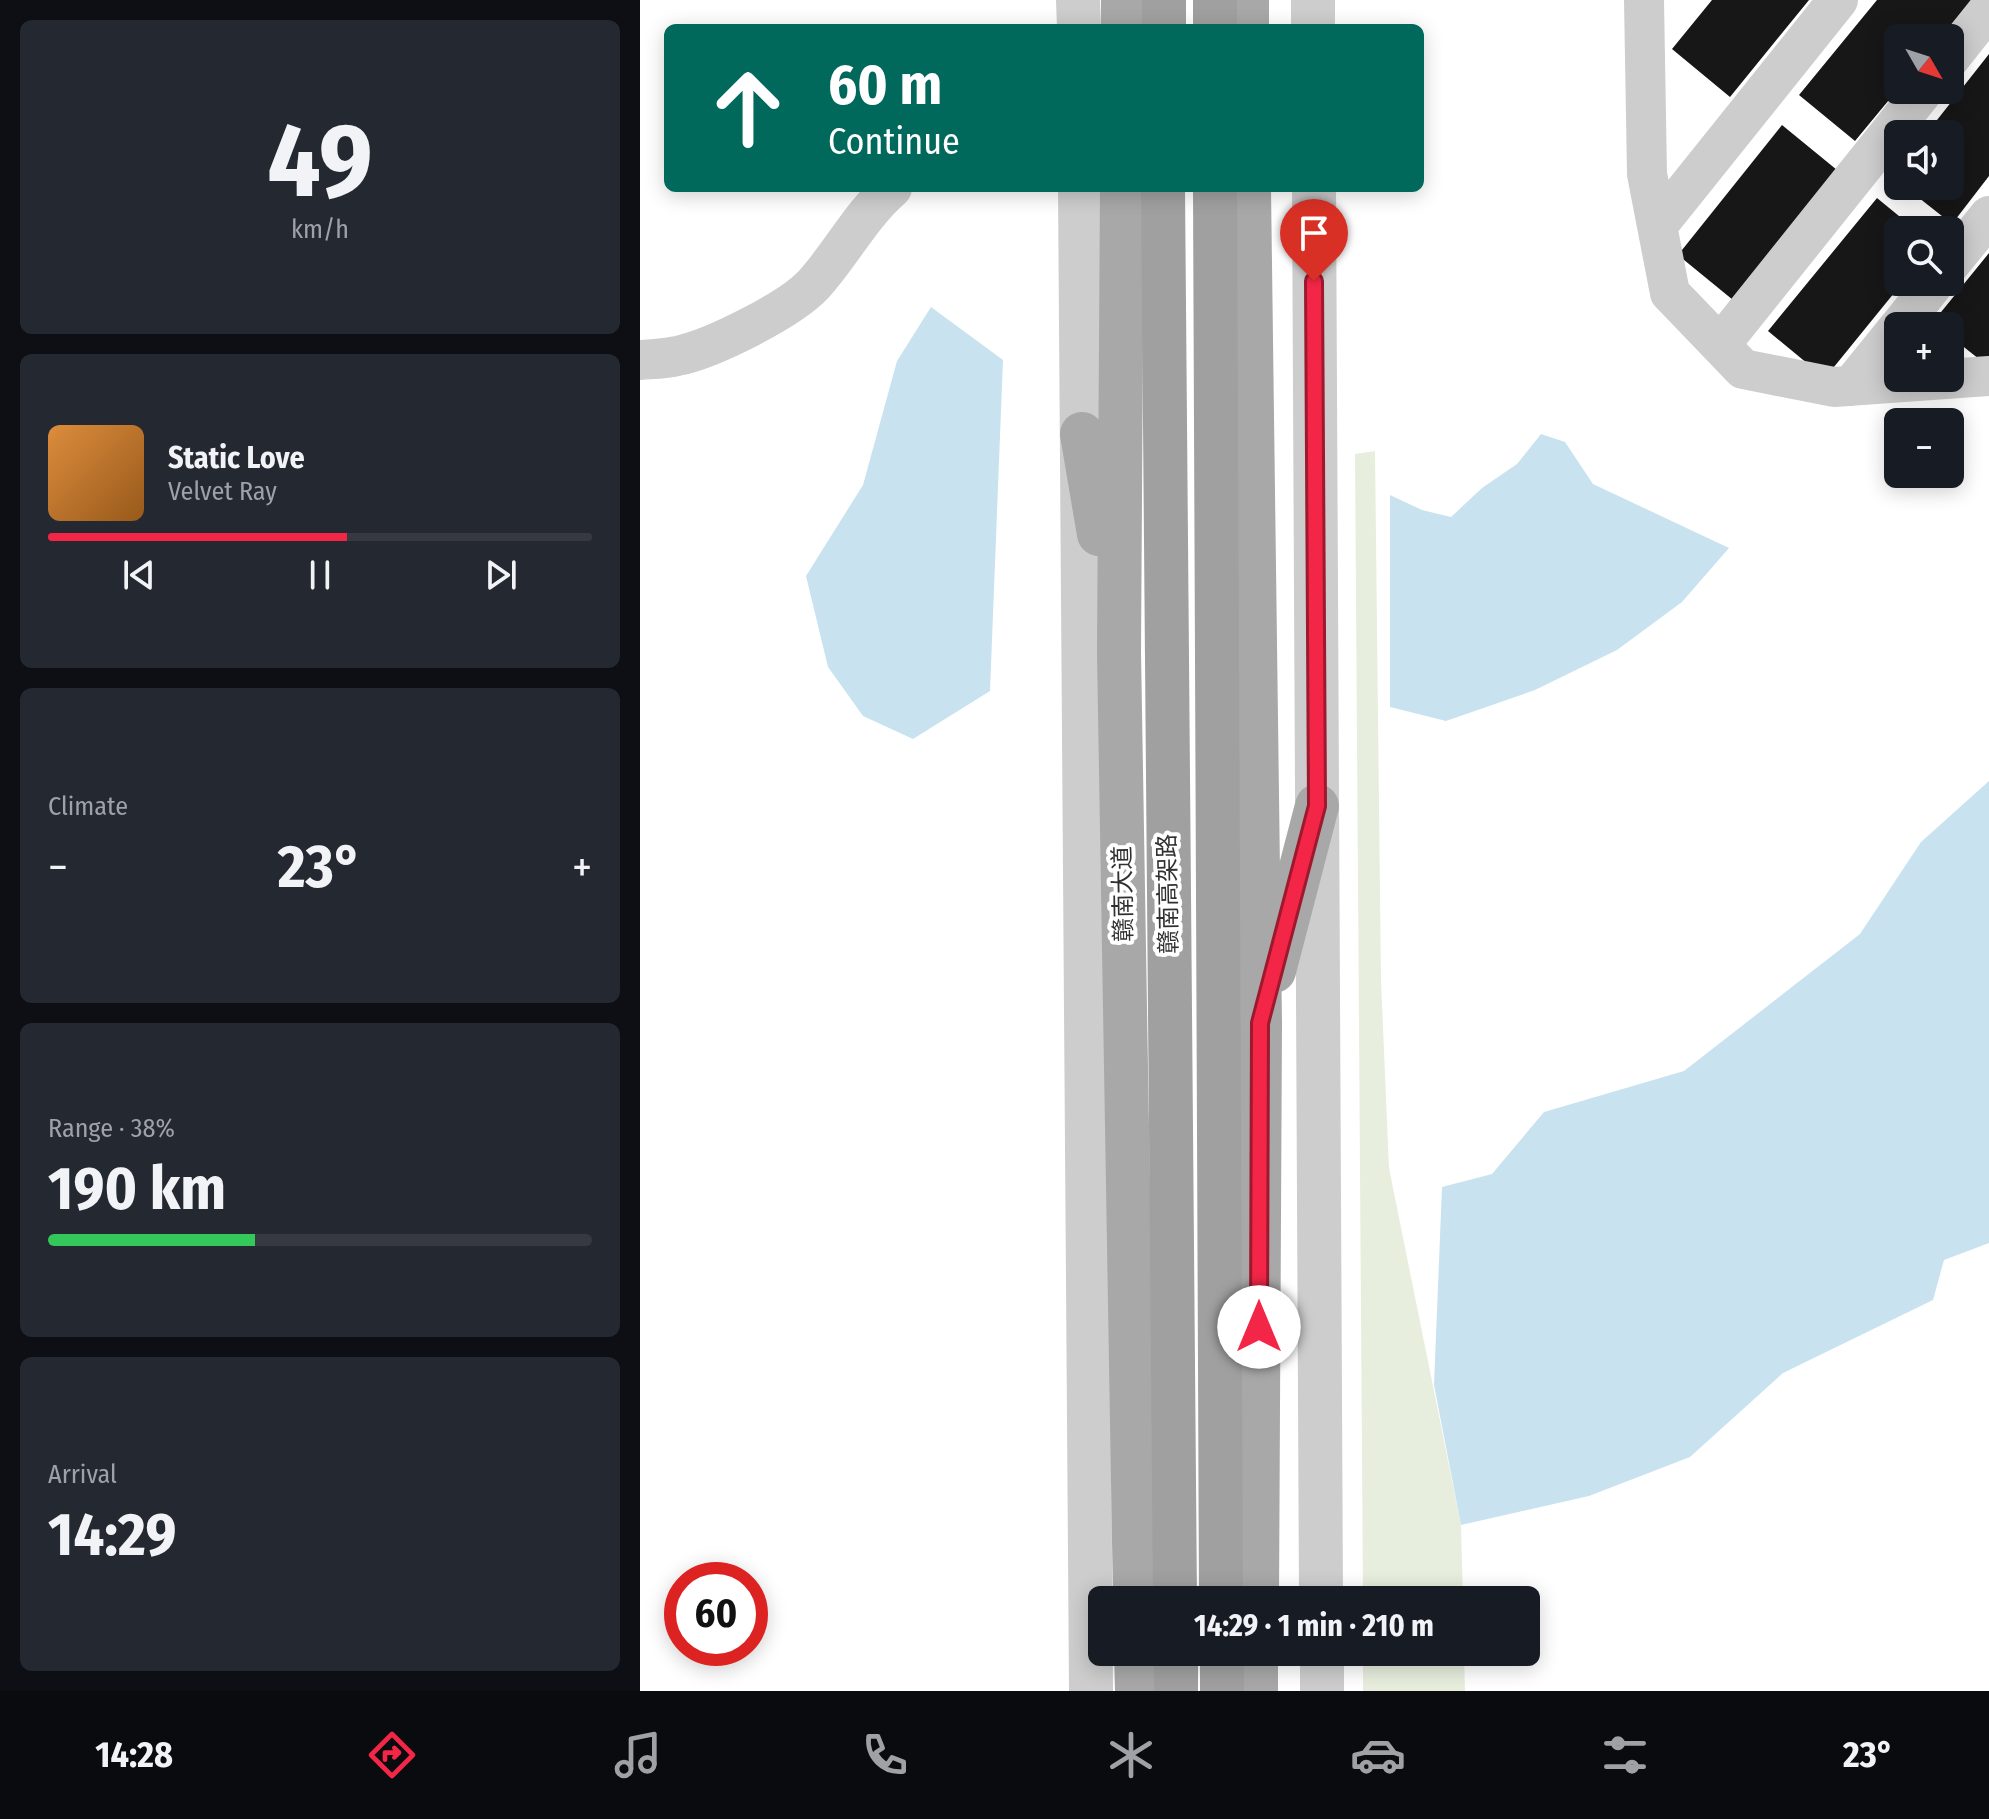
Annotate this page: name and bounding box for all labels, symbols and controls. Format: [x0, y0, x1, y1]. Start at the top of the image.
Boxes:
north arrow [1884, 24, 1964, 104]
map controls [1884, 24, 1964, 488]
text: 60 m [828, 52, 942, 119]
icon: ahead [696, 56, 800, 160]
text: 49 [267, 99, 373, 224]
text: Continue [828, 120, 960, 164]
button: sound [1884, 120, 1964, 200]
pin [1280, 199, 1348, 281]
icon: arrive [1292, 211, 1336, 255]
text: km/h [291, 214, 349, 245]
button: search [1884, 216, 1964, 296]
button: + [1884, 312, 1964, 392]
button: − [1884, 408, 1964, 488]
text: Static Love [168, 440, 305, 476]
text: Velvet Ray [168, 476, 277, 507]
icon: previous [117, 553, 161, 597]
icon: pause [298, 553, 342, 597]
icon: next [479, 553, 523, 597]
text: Climate [48, 791, 128, 822]
text: 23° [278, 831, 362, 903]
street label: 赣南高架路 [1153, 834, 1183, 954]
text: − [48, 841, 68, 894]
text: + [572, 841, 592, 894]
street label: 赣南大道 [1108, 846, 1138, 942]
text: Range · 38% [48, 1113, 175, 1144]
text: 190 km [48, 1153, 226, 1225]
position arrow [1217, 1285, 1301, 1369]
text: Arrival [48, 1459, 117, 1490]
text: 14:29 [48, 1499, 176, 1571]
speed limit sign: 60 [664, 1562, 768, 1666]
text: 14:29 · 1 min · 210 m [1194, 1608, 1434, 1644]
icon: directions [364, 1727, 420, 1783]
icon: music [610, 1727, 666, 1783]
icon: phone [857, 1727, 913, 1783]
icon: climate [1103, 1727, 1159, 1783]
icon: car [1350, 1727, 1406, 1783]
icon: filters [1597, 1727, 1653, 1783]
text: 14:28 [95, 1733, 173, 1777]
text: 23° [1843, 1733, 1894, 1777]

